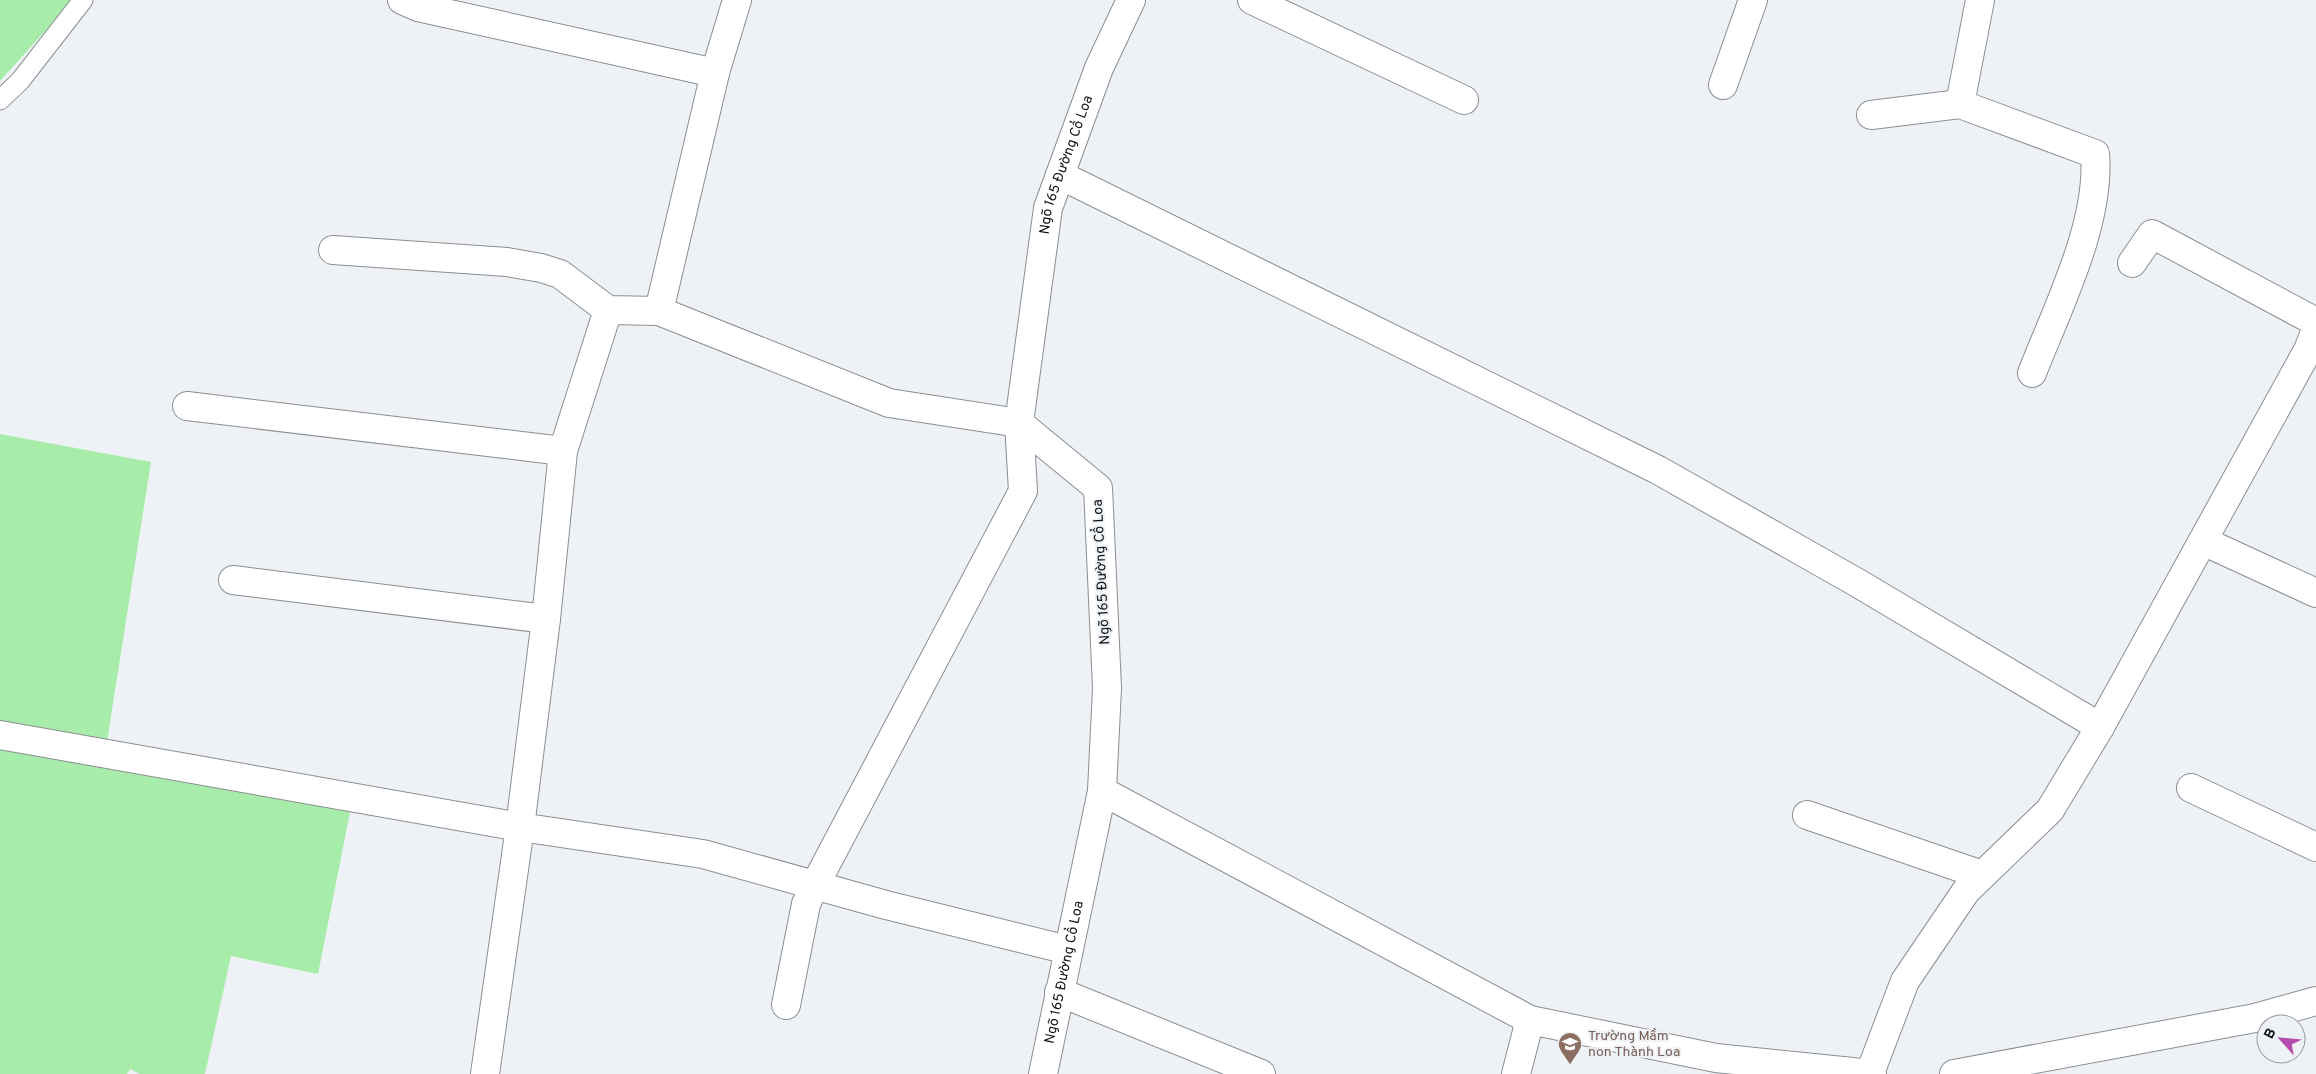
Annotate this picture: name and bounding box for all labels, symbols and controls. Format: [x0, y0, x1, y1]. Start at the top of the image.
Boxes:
street label: Ngõ 165 Đường Cổ Loa [1036, 93, 1097, 235]
street label: Ngõ 165 Đường Cổ Loa [1089, 499, 1114, 645]
street label: Ngõ 165 Đường Cổ Loa [1041, 899, 1087, 1045]
north arrow [2256, 1014, 2306, 1064]
text: B [2261, 1026, 2281, 1042]
place label: Trường Mầm non Thành Loa [1588, 1028, 1680, 1061]
school or university icon: Trường Mầm non Thành Loa [1557, 1031, 1583, 1065]

